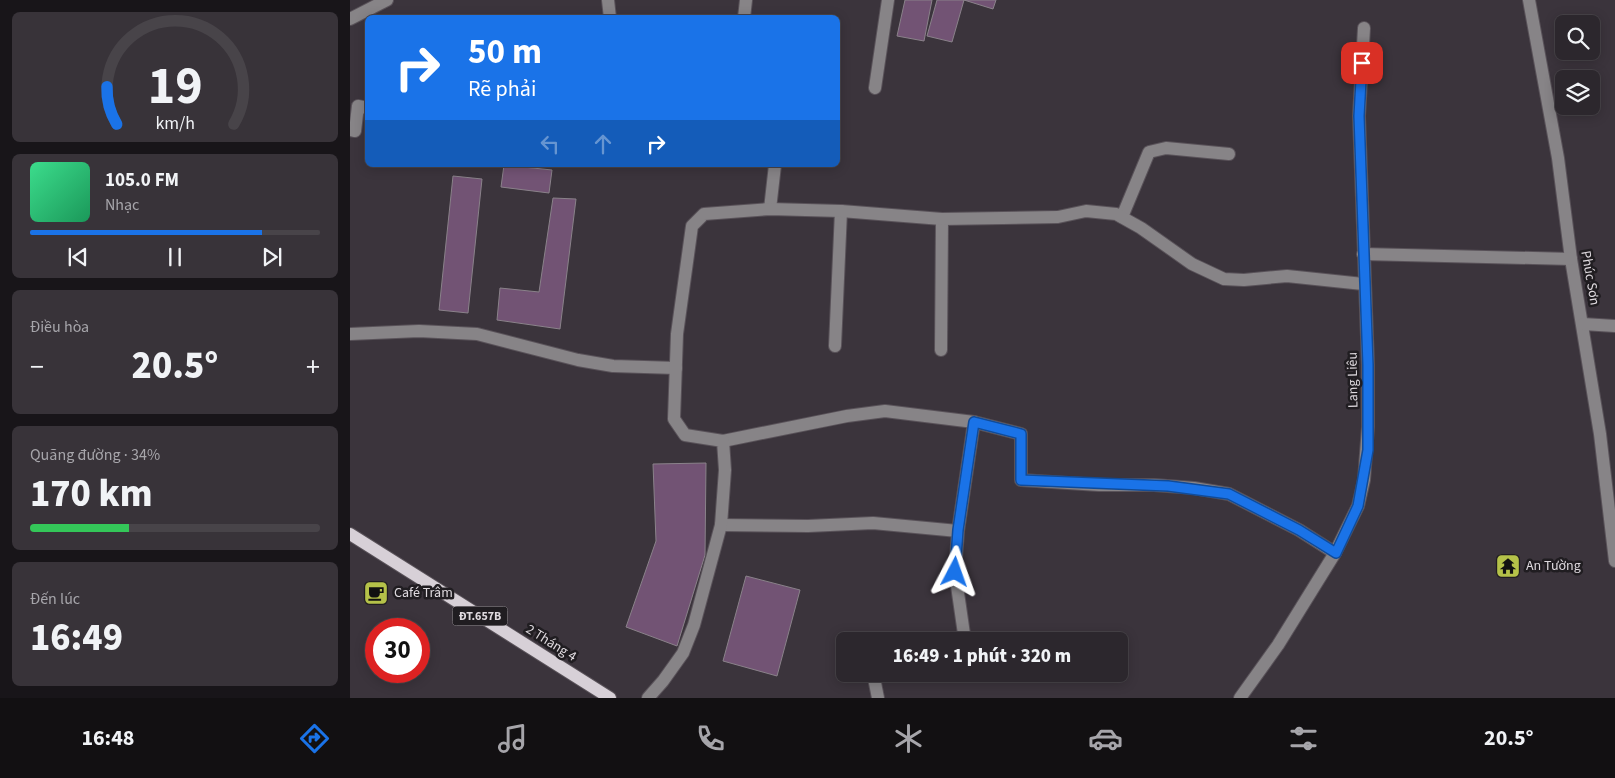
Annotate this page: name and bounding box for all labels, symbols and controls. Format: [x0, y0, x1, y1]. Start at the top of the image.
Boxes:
map controls [1555, 15, 1600, 115]
button: search [1555, 15, 1600, 60]
text: 50 m [468, 27, 542, 77]
icon: right [385, 35, 450, 100]
pin [1341, 42, 1383, 84]
icon: arrive [1348, 49, 1376, 77]
text: 19 [148, 50, 202, 124]
button: layers [1555, 70, 1600, 115]
text: Rẽ phải [468, 73, 536, 105]
text: km/h [155, 111, 195, 136]
icon: left [536, 130, 564, 158]
icon: ahead [589, 130, 617, 158]
icon: right [642, 130, 670, 158]
text: 105.0 FM [105, 167, 179, 194]
text: Nhạc [105, 194, 139, 216]
icon: previous [64, 243, 92, 271]
icon: pause [161, 243, 189, 271]
icon: next [258, 243, 286, 271]
street label: Phúc Sơn [1575, 249, 1605, 307]
text: Điều hòa [30, 316, 89, 338]
text: 20.5° [132, 339, 218, 393]
text: − [30, 347, 44, 387]
text: + [306, 347, 320, 387]
street label: Lang Liêu [1343, 352, 1363, 408]
text: Quãng đường · 34% [30, 444, 160, 466]
text: 170 km [30, 467, 152, 521]
position arrow [928, 545, 980, 597]
temple icon: An Tường [1495, 553, 1521, 579]
place label: An Tường [1526, 556, 1581, 576]
cafe icon: Café Trâm [363, 580, 389, 606]
place label: Café Trâm [394, 583, 453, 603]
text: Đến lúc [30, 588, 80, 610]
road number: ĐT.657B [452, 606, 508, 626]
text: 16:49 [30, 611, 123, 665]
speed limit sign: 30 [365, 618, 430, 683]
street label: 2 Tháng 4 [522, 620, 580, 666]
text: 16:49 · 1 phút · 320 m [893, 643, 1071, 670]
icon: directions [297, 721, 332, 756]
icon: music [495, 721, 530, 756]
icon: phone [693, 721, 728, 756]
icon: climate [891, 721, 926, 756]
icon: car [1088, 721, 1123, 756]
icon: filters [1286, 721, 1321, 756]
text: 16:48 [81, 722, 134, 754]
text: 20.5° [1484, 722, 1534, 754]

